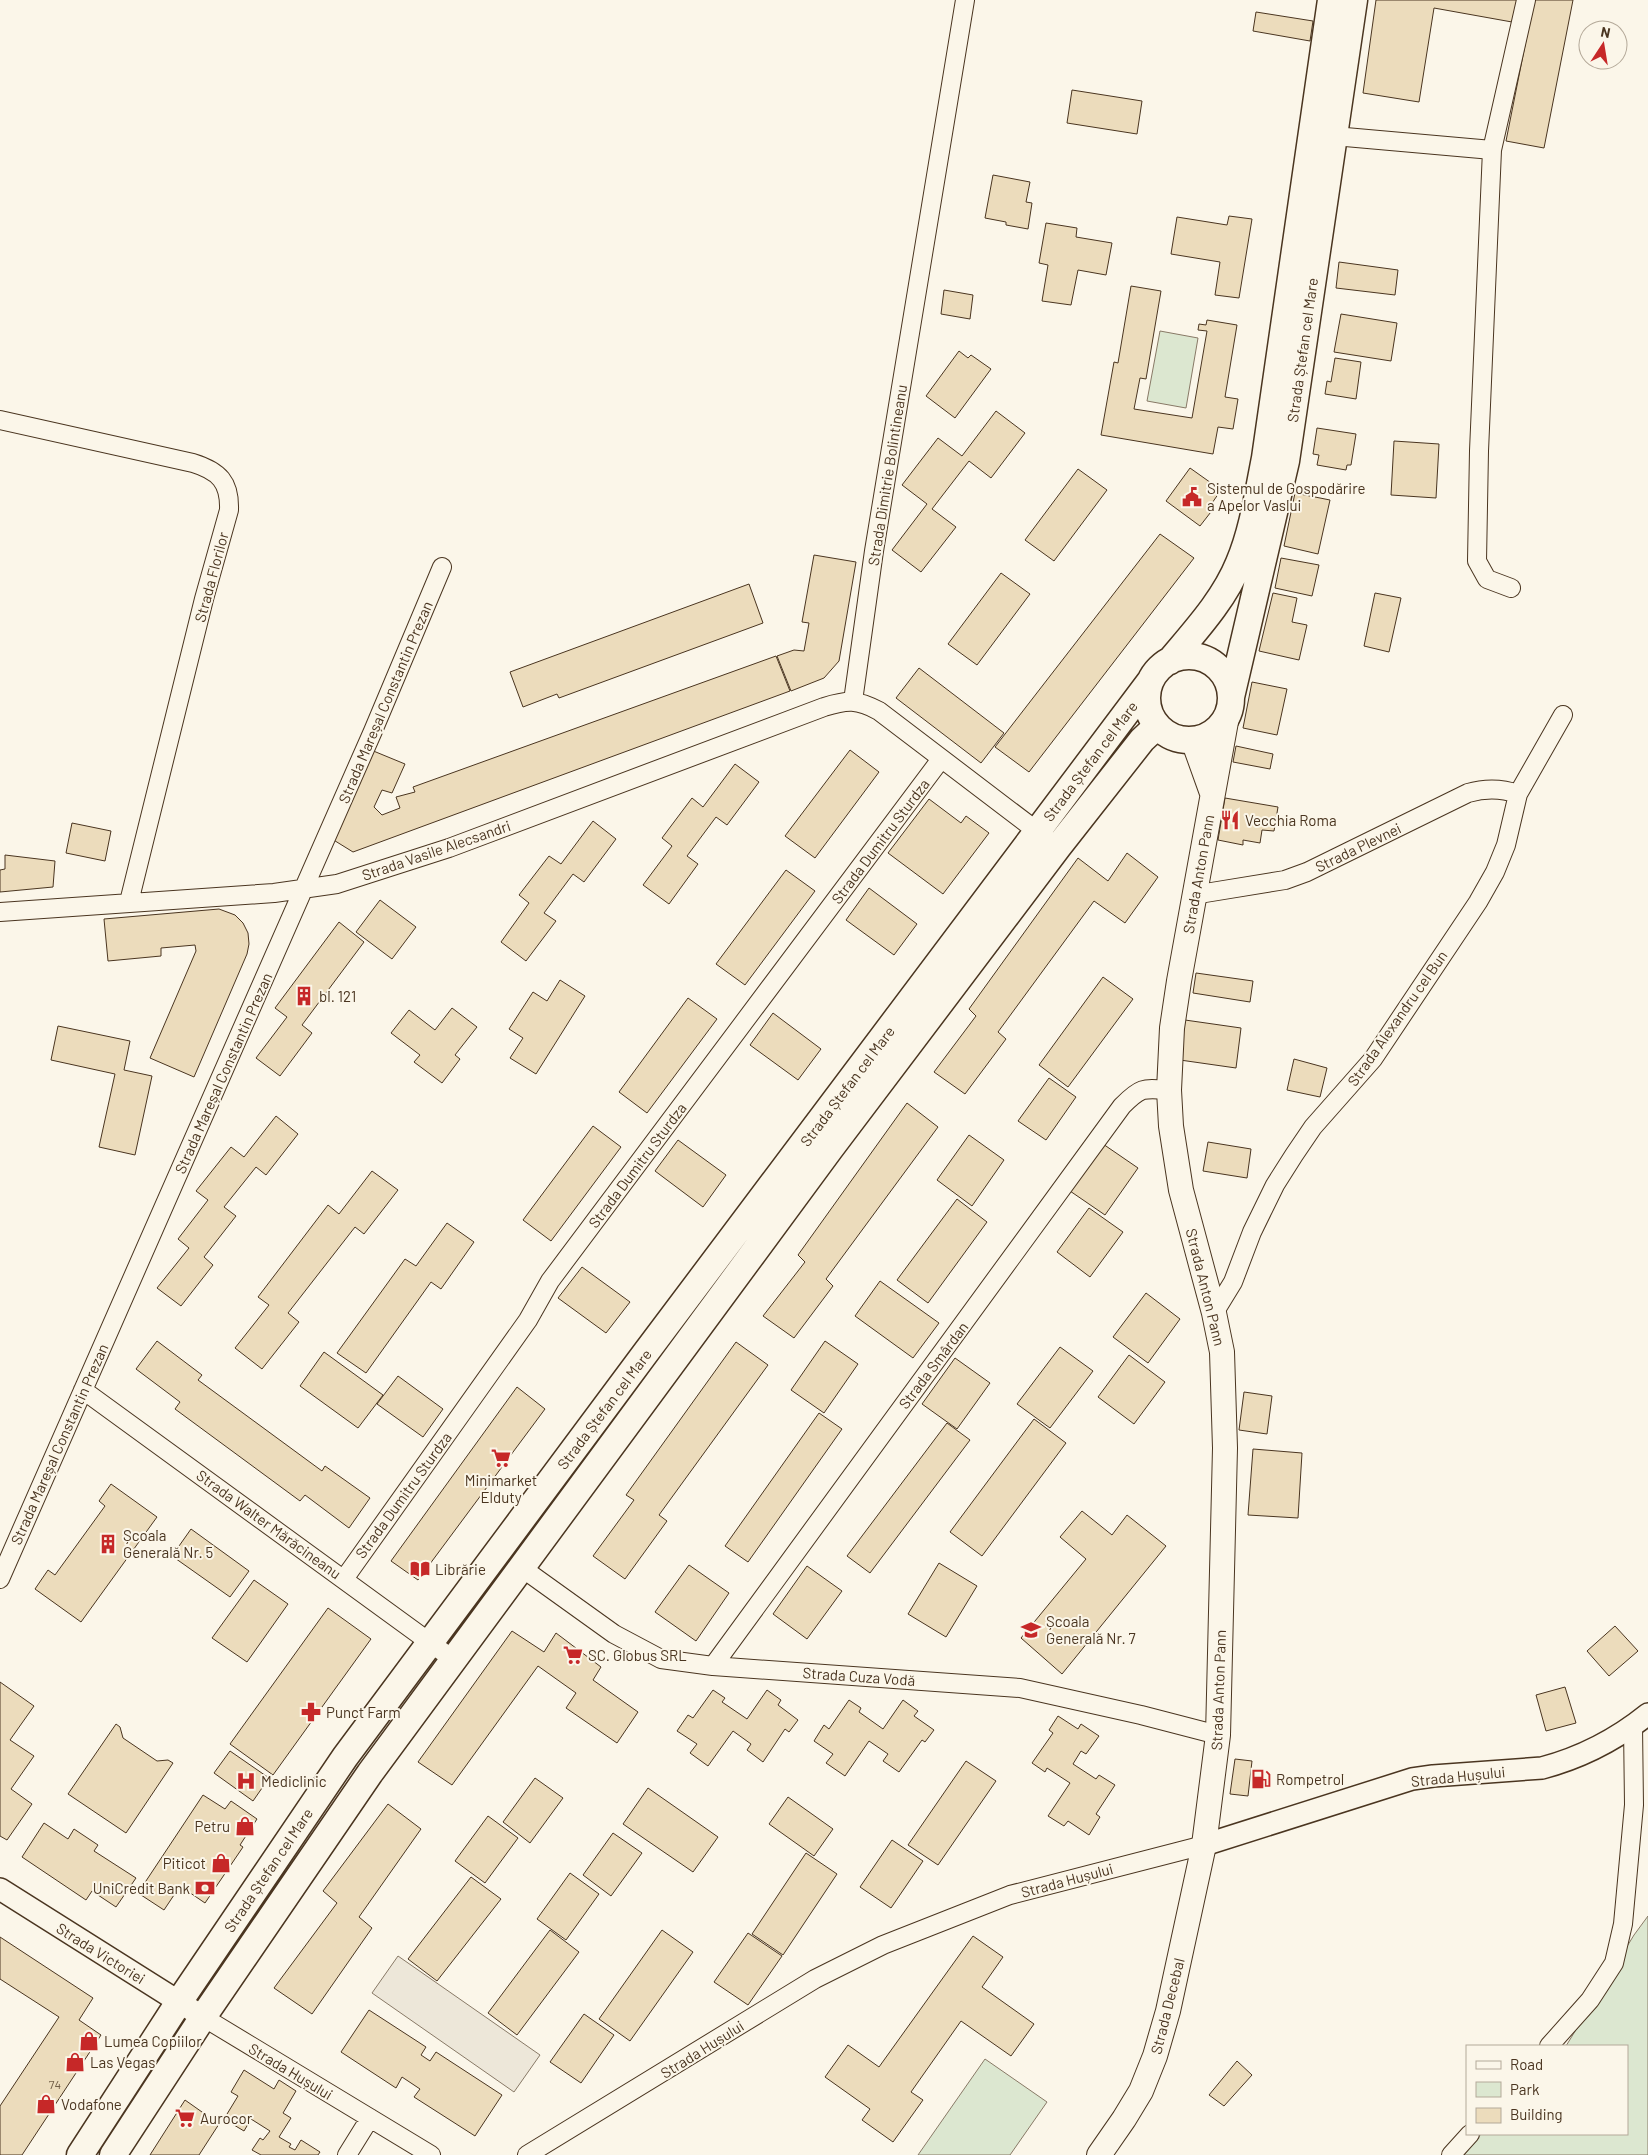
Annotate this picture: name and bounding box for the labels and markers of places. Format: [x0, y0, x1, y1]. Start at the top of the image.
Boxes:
place label: Sistemul de Gospodărire a Apelor Vaslui [1207, 479, 1366, 514]
public building icon: Sistemul de Gospodărire a Apelor Vaslui [1181, 486, 1203, 508]
restaurant icon: Vecchia Roma [1219, 809, 1241, 831]
place label: Vecchia Roma [1245, 811, 1337, 829]
building icon: bl. 121 [293, 985, 315, 1007]
place label: bl. 121 [319, 987, 356, 1005]
supermarket icon: Minimarket Elduty [490, 1447, 512, 1469]
place label: Minimarket Elduty [465, 1471, 537, 1506]
place label: Școala Generală Nr. 5 [123, 1526, 213, 1561]
building icon: Școala Generală Nr. 5 [97, 1533, 119, 1555]
library icon: Librărie [409, 1558, 431, 1580]
place label: Librărie [435, 1560, 486, 1578]
place label: Școala Generală Nr. 7 [1046, 1612, 1136, 1647]
school or university icon: Școala Generală Nr. 7 [1020, 1619, 1042, 1641]
supermarket icon: SC. Globus SRL [562, 1644, 584, 1666]
place label: SC. Globus SRL [588, 1646, 687, 1664]
pharmacy icon: Punct Farm [300, 1701, 322, 1723]
place label: Punct Farm [326, 1703, 401, 1721]
fuel station icon: Rompetrol [1250, 1768, 1272, 1790]
hospital icon: Mediclinic [235, 1770, 257, 1792]
place label: Rompetrol [1276, 1770, 1344, 1788]
place label: Mediclinic [261, 1772, 327, 1790]
shop icon: Petru [234, 1815, 256, 1837]
place label: Petru [195, 1817, 230, 1835]
shop icon: Piticot [210, 1852, 232, 1874]
place label: Piticot [163, 1854, 206, 1872]
bank icon: UniCredit Bank [194, 1877, 216, 1899]
place label: UniCredit Bank [93, 1879, 190, 1897]
shop icon: Lumea Copiilor [78, 2030, 100, 2052]
place label: Lumea Copiilor [104, 2032, 202, 2050]
shop icon: Las Vegas [64, 2051, 86, 2073]
place label: Las Vegas [90, 2053, 155, 2071]
shop icon: Vodafone [35, 2093, 57, 2115]
place label: Vodafone [61, 2095, 122, 2113]
supermarket icon: Aurocor [174, 2107, 196, 2129]
place label: Aurocor [200, 2109, 253, 2127]

